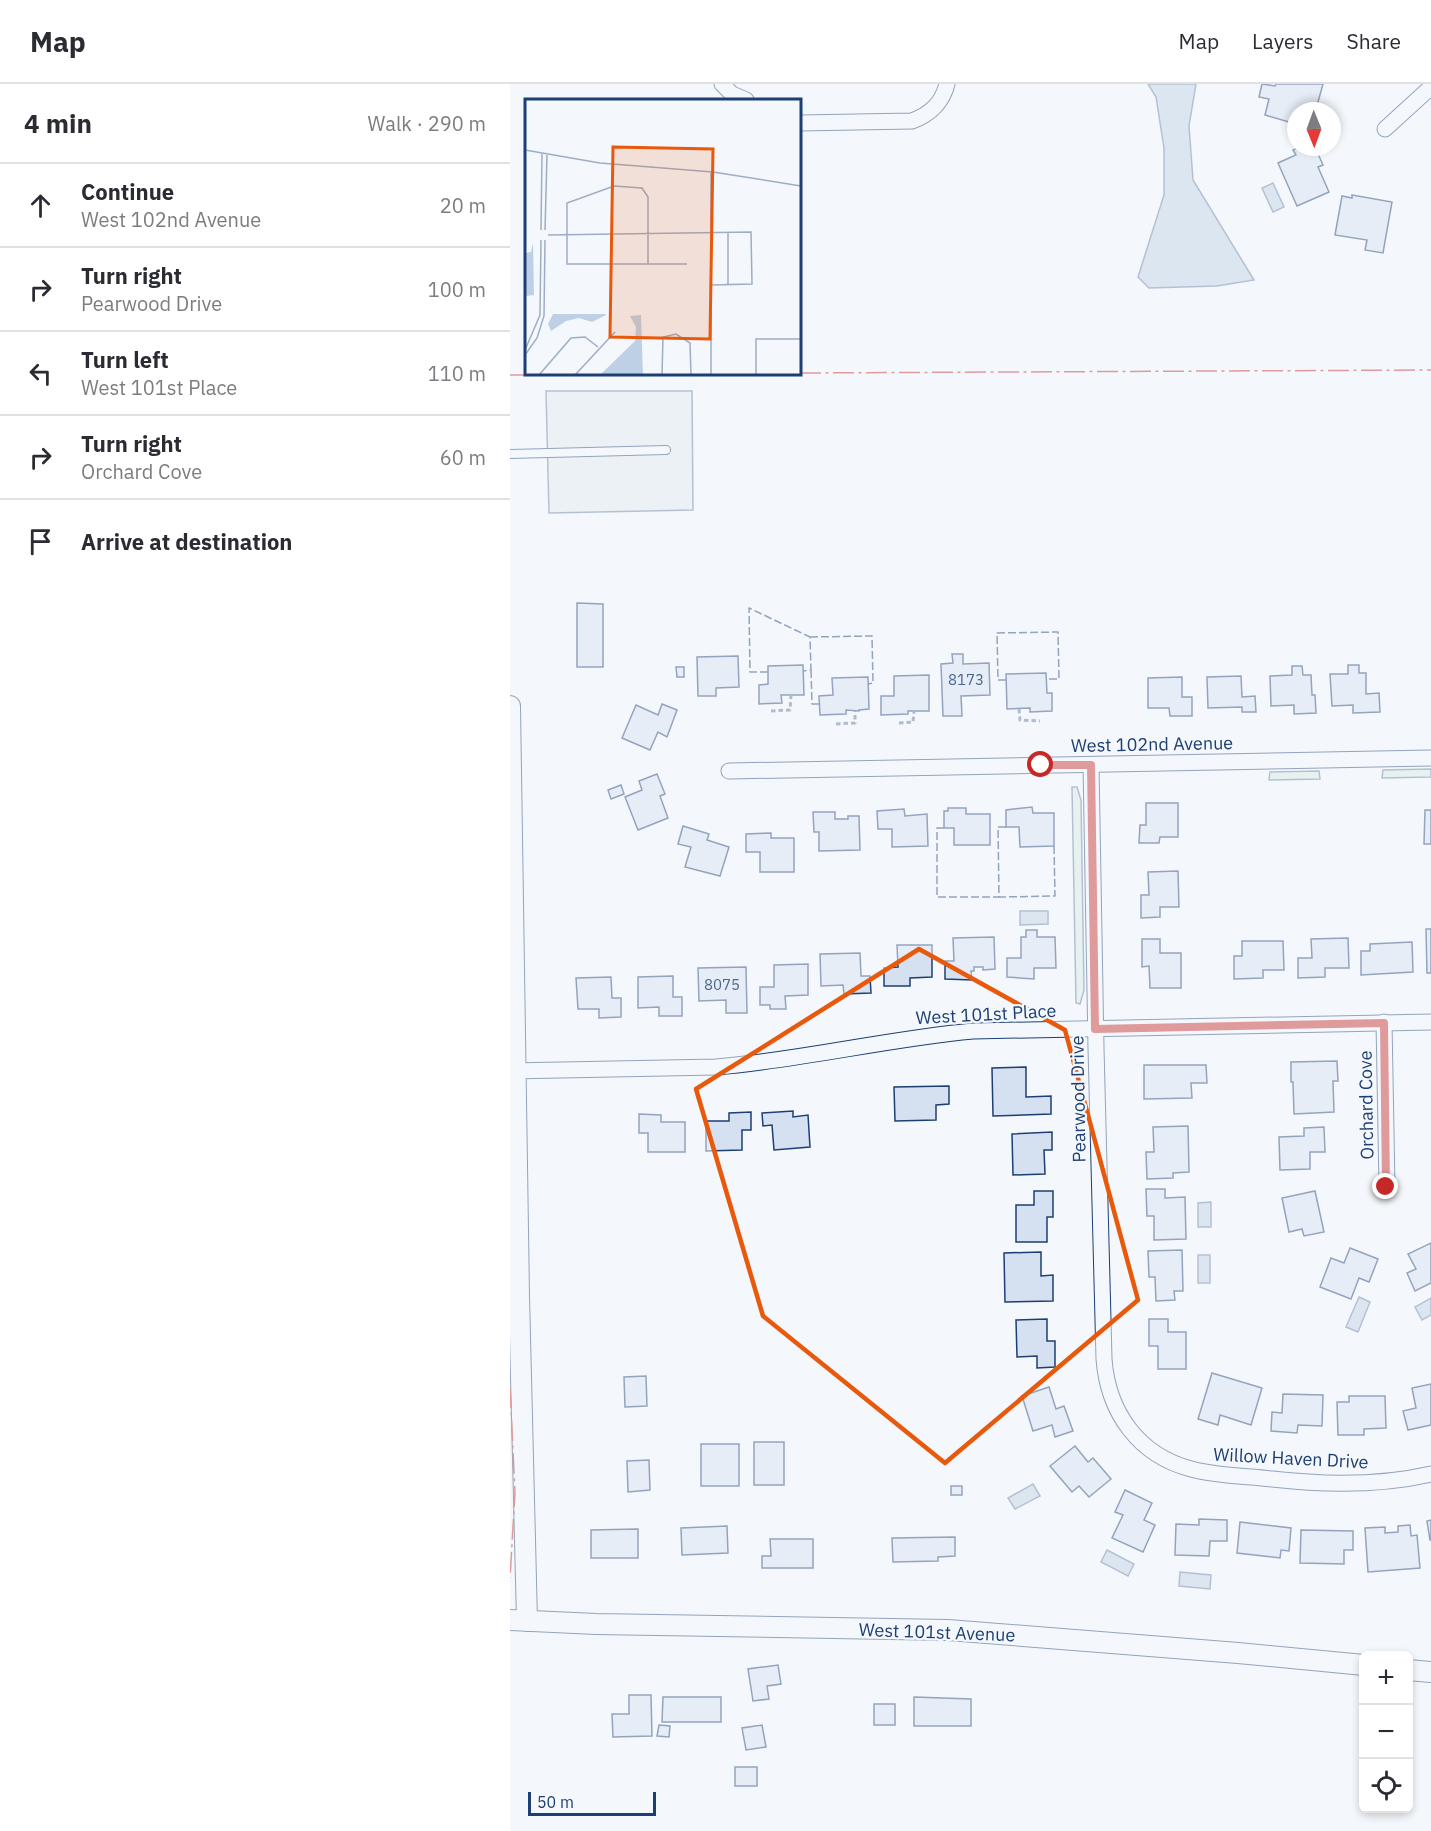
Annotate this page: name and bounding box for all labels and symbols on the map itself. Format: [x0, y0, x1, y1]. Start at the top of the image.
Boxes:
inset map [525, 99, 801, 375]
north arrow [1287, 102, 1341, 156]
house number: 8173 [948, 670, 984, 689]
street label: West 102nd Avenue [1071, 731, 1233, 757]
route start [1027, 751, 1053, 777]
house number: 8075 [704, 975, 740, 994]
street label: West 101st Place [915, 999, 1057, 1029]
street label: Pearwood Drive [1065, 1035, 1091, 1163]
street label: Orchard Cove [1354, 1050, 1378, 1160]
route end [1372, 1173, 1398, 1199]
street label: Willow Haven Drive [1213, 1442, 1369, 1474]
street label: West 101st Avenue [858, 1618, 1016, 1646]
scale bar [528, 1789, 656, 1816]

